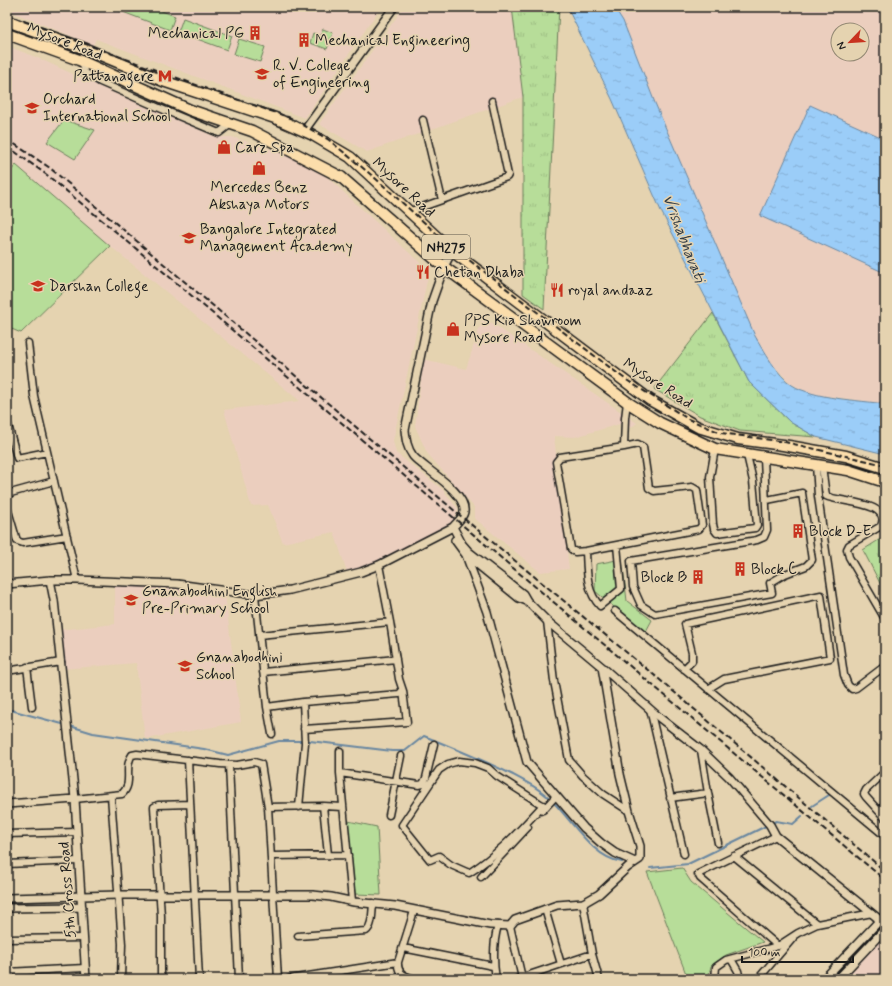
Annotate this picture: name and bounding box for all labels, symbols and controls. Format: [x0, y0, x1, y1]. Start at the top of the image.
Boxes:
street label: Mysore Road [24, 18, 105, 66]
north arrow [830, 22, 870, 62]
place label: Mechanical PG [148, 24, 244, 44]
building icon: Mechanical PG [247, 25, 263, 41]
place label: Mechanical Engineering [315, 31, 470, 52]
building icon: Mechanical Engineering [296, 32, 312, 48]
text: N [834, 40, 850, 52]
place label: R. V. College of Engineering [273, 56, 370, 94]
school or university icon: R. V. College of Engineering [254, 66, 270, 82]
place label: Pattanagere [73, 67, 154, 88]
metro station icon: Pattanagere [157, 68, 173, 84]
place label: Orchard International School [43, 90, 171, 127]
school or university icon: Orchard International School [24, 100, 40, 116]
place label: Carz Spa [235, 138, 294, 158]
shop icon: Carz Spa [216, 139, 232, 155]
street label: Mysore Road [367, 153, 439, 222]
shop icon: Mercedes Benz Akshaya Motors [251, 160, 267, 176]
place label: Mercedes Benz Akshaya Motors [209, 178, 309, 215]
water label: Vrishabhavati [657, 192, 711, 288]
place label: Bangalore Integrated Management Academy [200, 220, 352, 258]
school or university icon: Bangalore Integrated Management Academy [181, 230, 197, 246]
road number: NH275 [422, 235, 470, 259]
place label: Chetan Dhaba [434, 263, 524, 283]
restaurant icon: Chetan Dhaba [415, 264, 431, 280]
place label: Darshan College [49, 277, 148, 298]
school or university icon: Darshan College [30, 278, 46, 294]
place label: royal andaaz [568, 281, 653, 301]
restaurant icon: royal andaaz [549, 282, 565, 298]
place label: PPS Kia Showroom Mysore Road [464, 311, 582, 348]
shop icon: PPS Kia Showroom Mysore Road [445, 321, 461, 337]
street label: Mysore Road [619, 354, 696, 414]
place label: Block D-E [809, 522, 872, 542]
building icon: Block D-E [790, 523, 806, 539]
place label: Block C [751, 560, 797, 580]
building icon: Block C [732, 561, 748, 577]
place label: Block B [641, 568, 687, 588]
building icon: Block B [690, 569, 706, 585]
place label: Gnanabodhini English Pre-Primary School [142, 582, 277, 619]
school or university icon: Gnanabodhini English Pre-Primary School [123, 592, 139, 608]
place label: Gnanabodhini School [196, 648, 283, 685]
school or university icon: Gnanabodhini School [177, 658, 193, 674]
street label: 5th Cross Road [55, 841, 81, 939]
scale bar [742, 938, 853, 964]
text: 100 m [748, 945, 780, 961]

